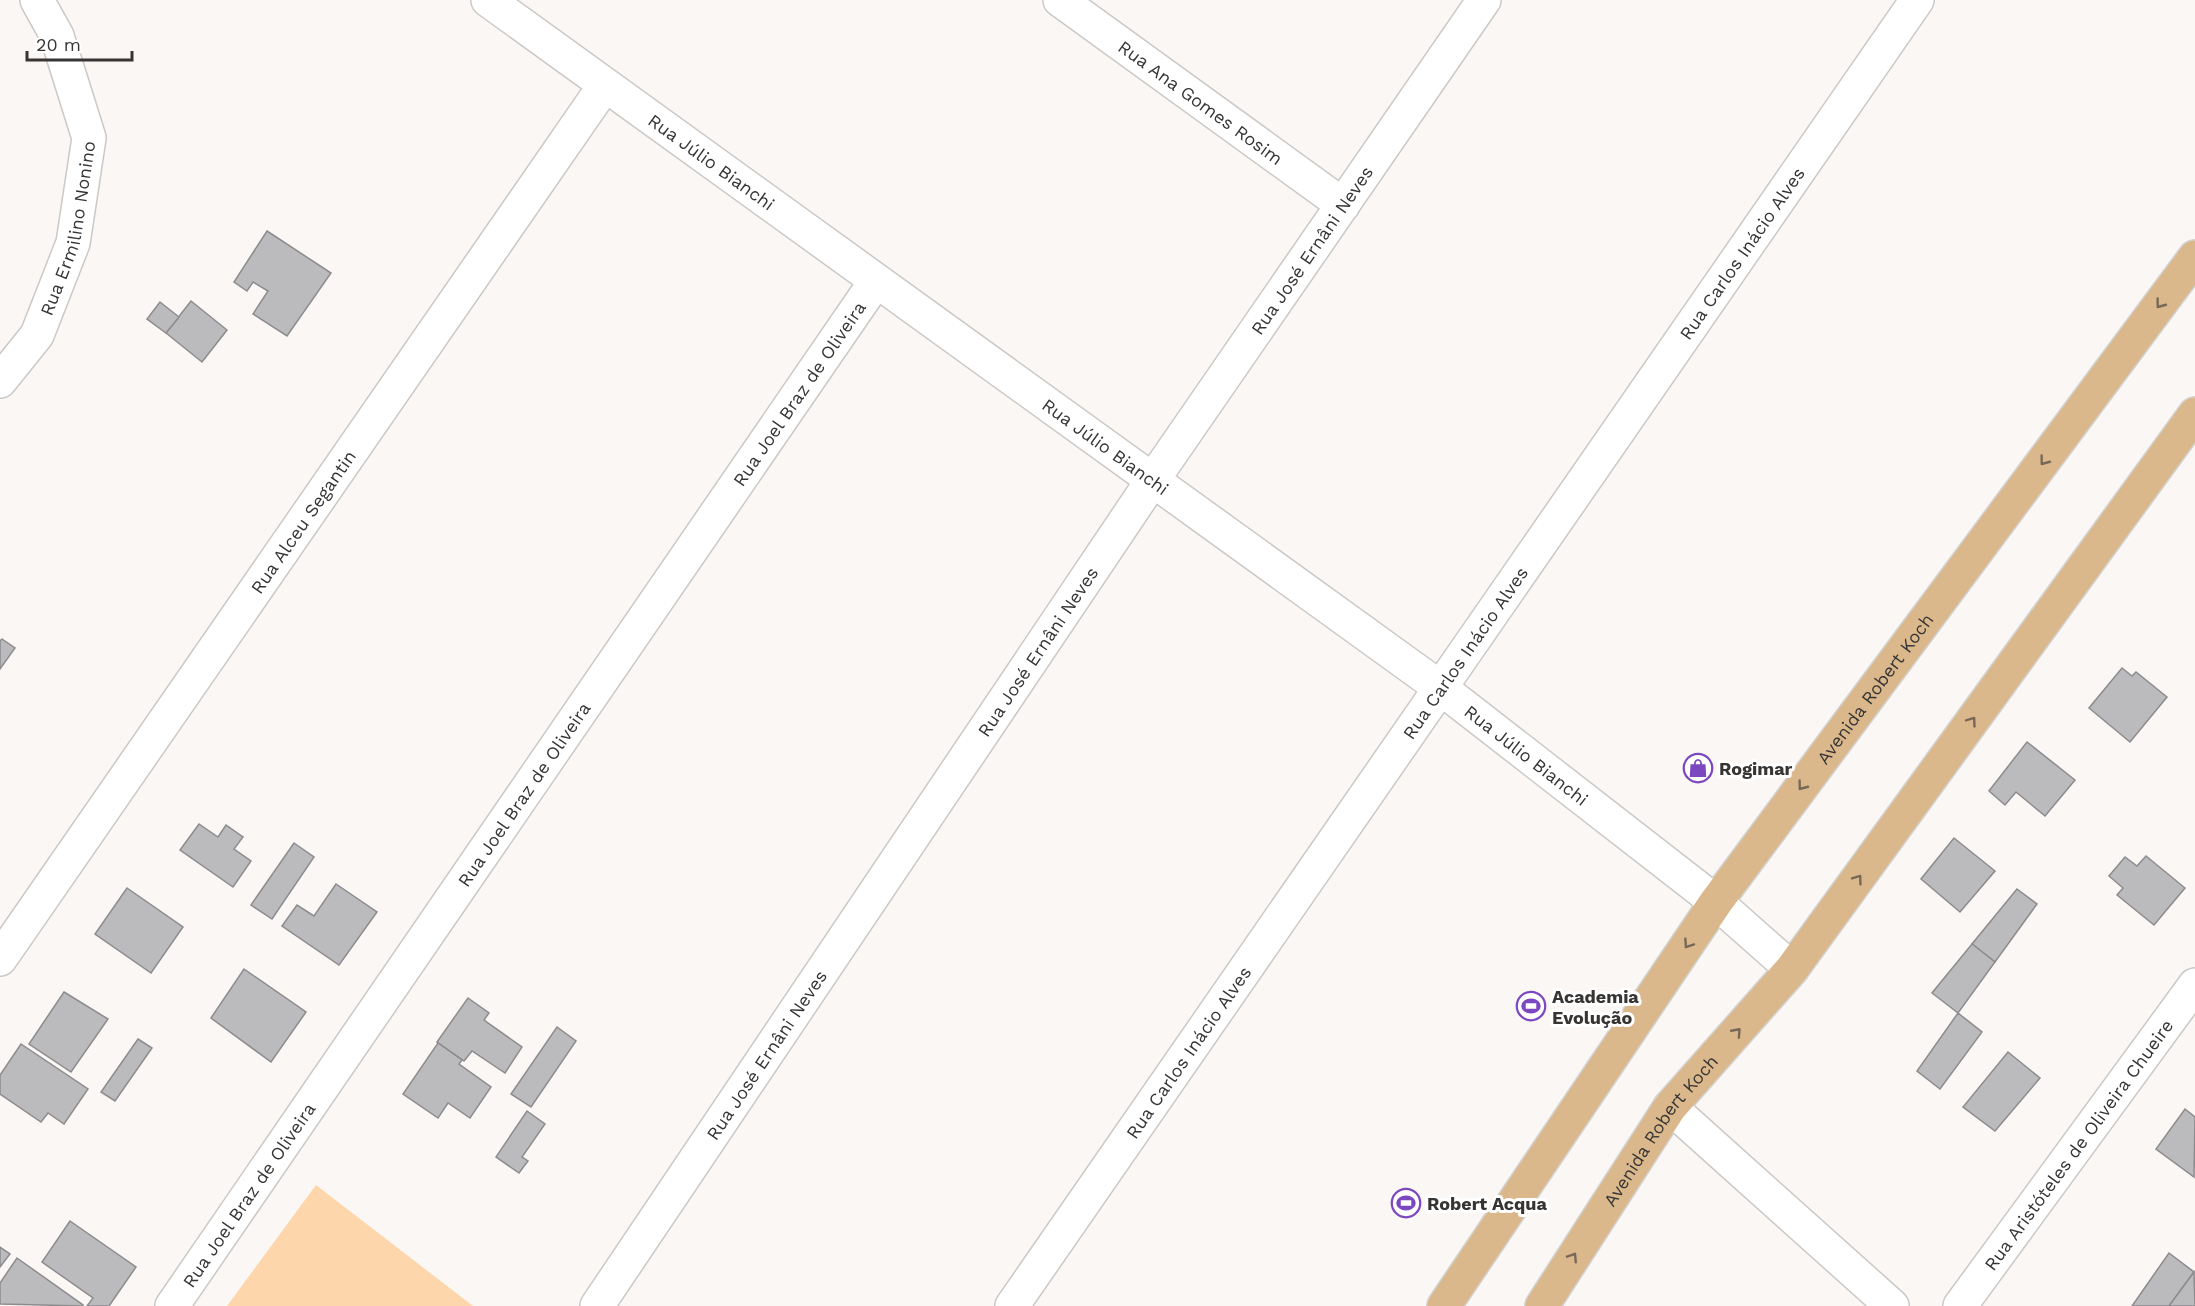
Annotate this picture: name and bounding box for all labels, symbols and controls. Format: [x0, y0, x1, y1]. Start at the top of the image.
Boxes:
scale bar [27, 24, 132, 62]
text: 20 m [36, 34, 81, 55]
street label: Rua Ana Gomes Rosim [1115, 35, 1287, 169]
street label: Rua Júlio Bianchi [644, 109, 779, 214]
street label: Rua Ermilino Nonino [35, 139, 99, 318]
street label: Rua José Ernâni Neves [1246, 162, 1377, 338]
street label: Rua Carlos Inácio Alves [1675, 163, 1809, 343]
street label: Rua Joel Braz de Oliveira [728, 297, 869, 490]
one-way arrow [2156, 298, 2167, 309]
street label: Rua Júlio Bianchi [1038, 393, 1173, 499]
street label: Rua Alceu Segantin [246, 446, 360, 597]
one-way arrow [2040, 454, 2051, 465]
street label: Rua José Ernâni Neves [973, 562, 1102, 740]
street label: Rua Carlos Inácio Alves [1398, 562, 1532, 743]
street label: Avenida Robert Koch [1812, 609, 1937, 768]
street label: Rua Joel Braz de Oliveira [453, 698, 594, 890]
street label: Rua Júlio Bianchi [1461, 700, 1593, 809]
one-way arrow [1965, 717, 1976, 728]
shop icon: Rogimar [1682, 752, 1714, 784]
place label: Rogimar [1719, 758, 1793, 779]
one-way arrow [1798, 779, 1809, 790]
one-way arrow [1851, 874, 1862, 885]
one-way arrow [1684, 937, 1695, 948]
street label: Rua Carlos Inácio Alves [1121, 962, 1255, 1142]
street label: Rua José Ernâni Neves [702, 966, 831, 1143]
place label: Academia Evolução [1552, 986, 1639, 1028]
sports icon: Academia Evolução [1515, 990, 1547, 1022]
street label: Rua Aristóteles de Oliveira Chueire [1979, 1015, 2177, 1274]
one-way arrow [1730, 1028, 1741, 1039]
street label: Avenida Robert Koch [1599, 1050, 1722, 1210]
street label: Rua Joel Braz de Oliveira [178, 1099, 319, 1291]
sports icon: Robert Acqua [1390, 1187, 1422, 1219]
place label: Robert Acqua [1427, 1193, 1547, 1214]
one-way arrow [1566, 1253, 1578, 1263]

